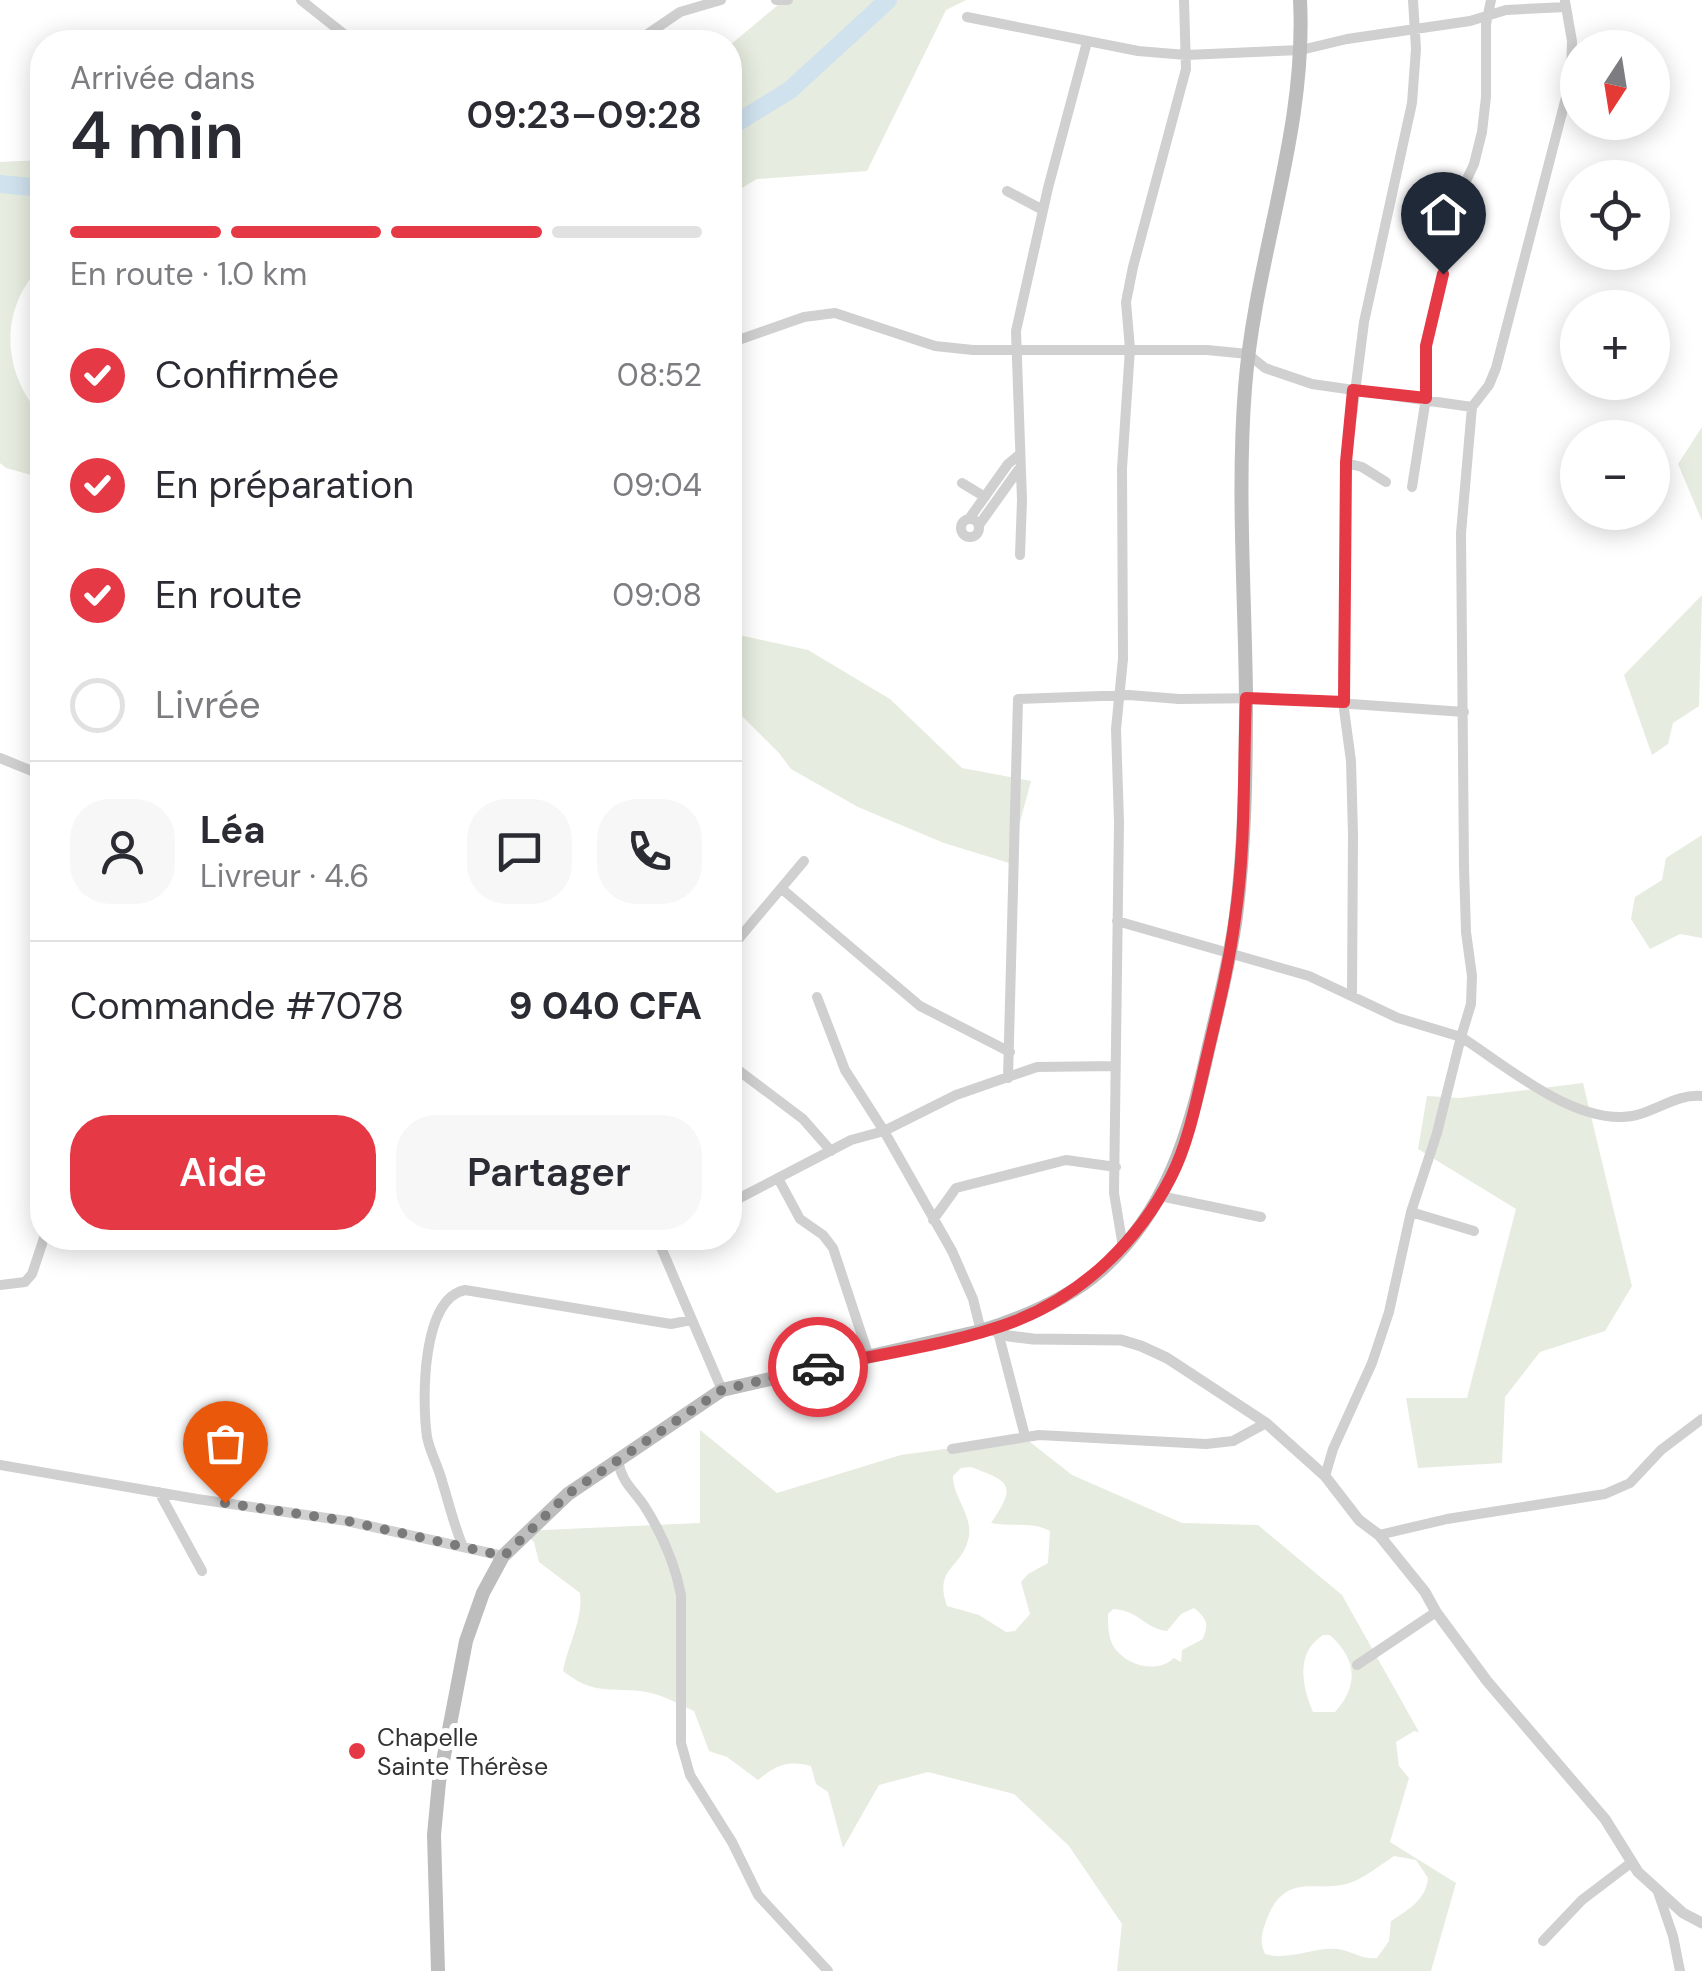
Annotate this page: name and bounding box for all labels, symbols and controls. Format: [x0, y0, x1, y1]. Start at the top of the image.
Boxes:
north arrow [1560, 30, 1670, 140]
map controls [1560, 30, 1670, 530]
text: Arrivée dans [70, 57, 255, 99]
text: 09:23–09:28 [467, 90, 702, 140]
text: 4 min [70, 94, 244, 178]
button: locate [1560, 160, 1670, 270]
pin [1401, 172, 1486, 275]
icon: home [1416, 187, 1471, 242]
text: En route · 1.0 km [70, 253, 307, 295]
button: + [1560, 290, 1670, 400]
icon: check [70, 348, 125, 403]
text: Confirmée [155, 350, 339, 400]
text: 08:52 [617, 354, 702, 396]
button: − [1560, 420, 1670, 530]
icon: check [70, 458, 125, 513]
text: En préparation [155, 460, 414, 510]
text: 09:04 [612, 464, 702, 506]
icon: check [70, 568, 125, 623]
text: En route [155, 570, 302, 620]
text: 09:08 [612, 574, 702, 616]
text: Livrée [155, 680, 261, 730]
button: person [70, 799, 175, 904]
button: chat [467, 799, 572, 904]
button: phone [597, 799, 702, 904]
text: Léa [200, 805, 265, 855]
text: Livreur · 4.6 [200, 855, 369, 897]
text: Commande #7078 [70, 981, 404, 1031]
text: 9 040 CFA [509, 981, 702, 1031]
button: Aide [70, 1115, 376, 1230]
button: Partager [396, 1115, 702, 1230]
courier [768, 1317, 868, 1417]
icon: car [791, 1340, 846, 1395]
pin [183, 1401, 268, 1504]
icon: bag [198, 1416, 253, 1471]
place label: Chapelle Sainte Thérèse [377, 1721, 548, 1783]
marker: Chapelle Sainte Thérèse [346, 1740, 368, 1762]

